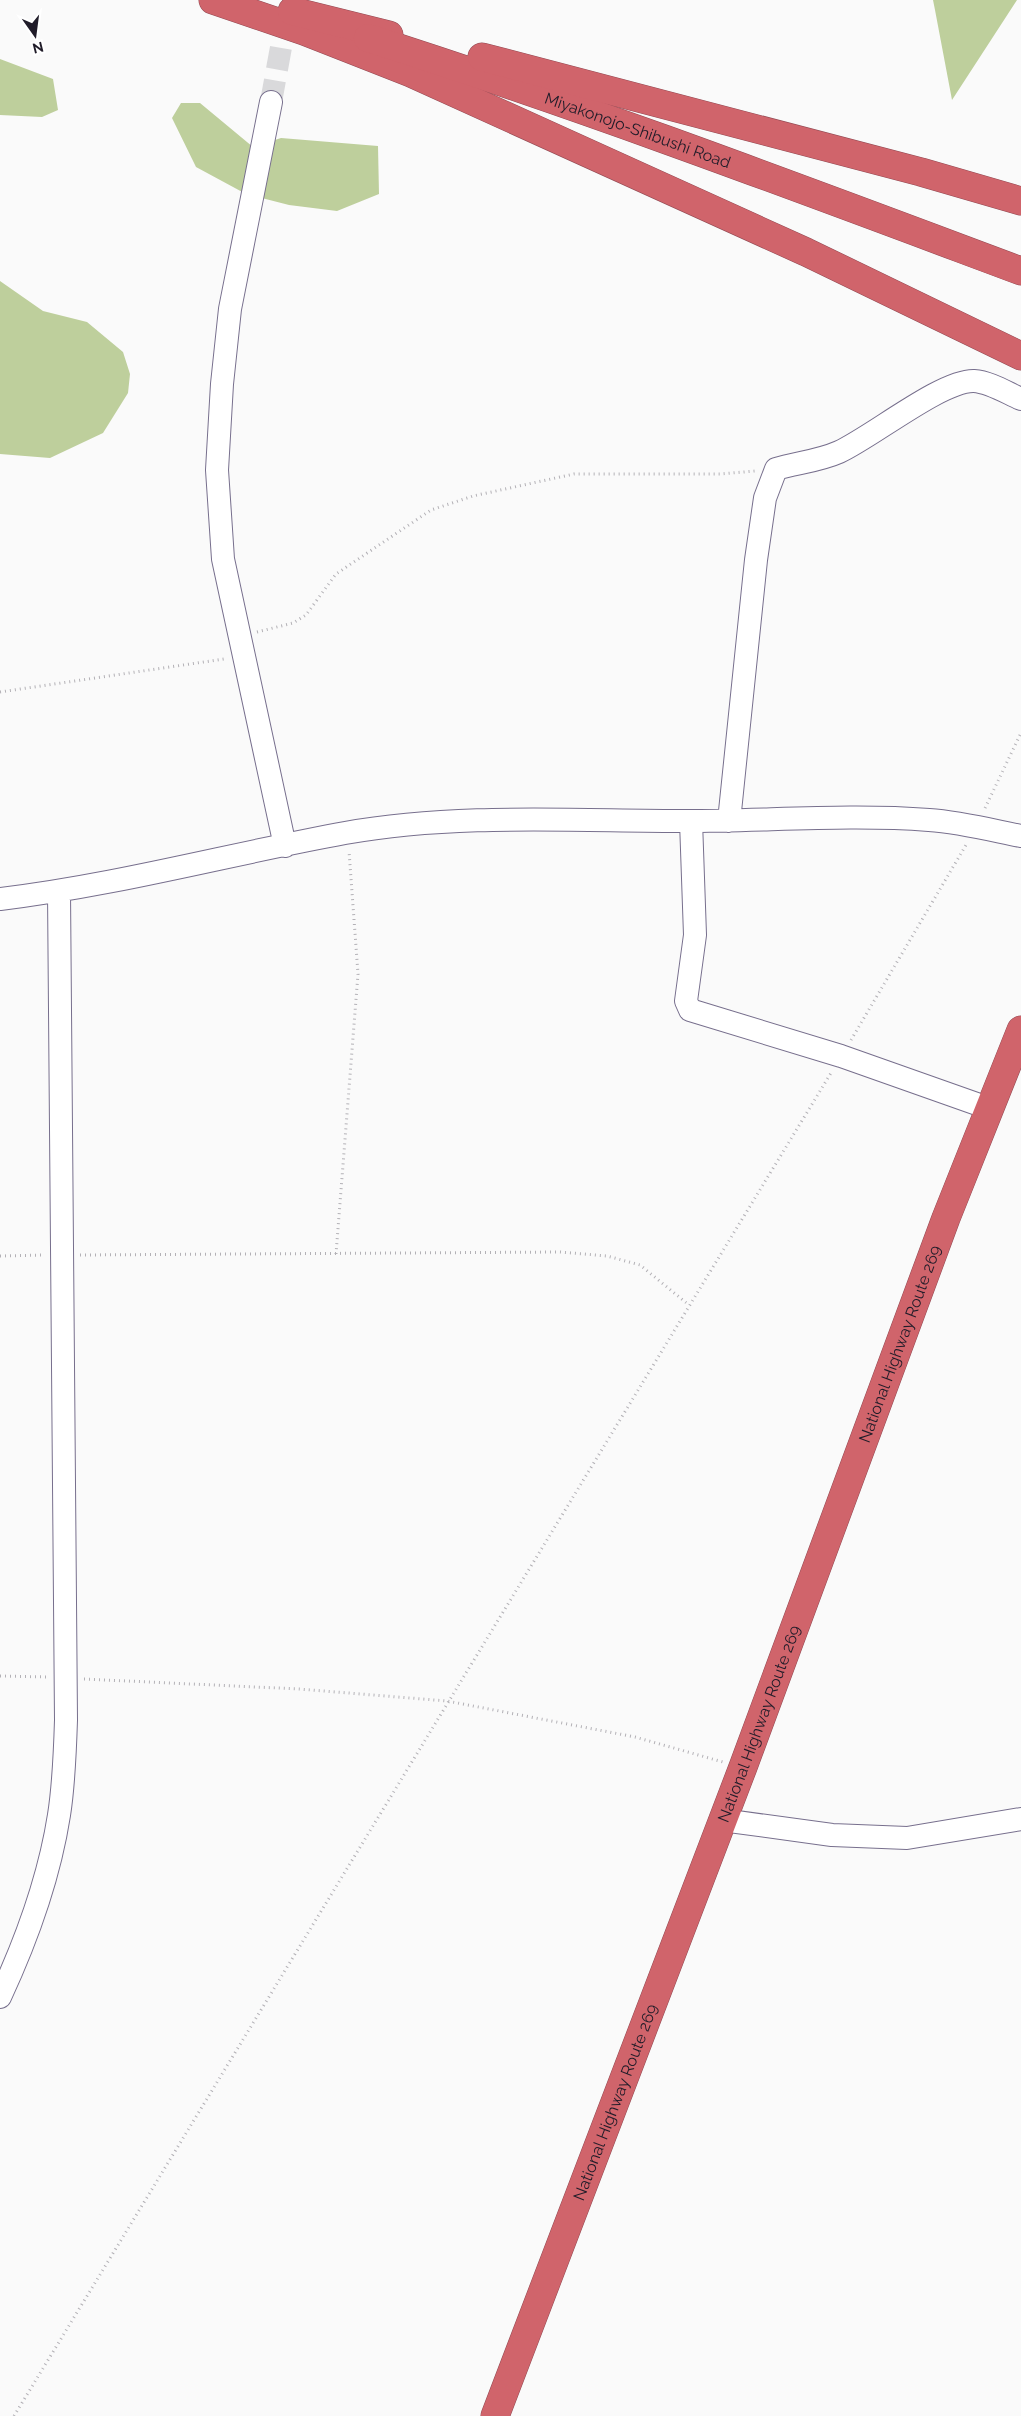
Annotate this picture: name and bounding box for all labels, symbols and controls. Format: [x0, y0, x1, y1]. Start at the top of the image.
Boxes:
north arrow [10, 10, 60, 60]
text: N [31, 39, 45, 57]
street label: Miyakonojo-Shibushi Road [542, 88, 733, 172]
street label: National Highway Route 269 [854, 1243, 945, 1445]
street label: National Highway Route 269 [713, 1622, 804, 1825]
street label: National Highway Route 269 [569, 2001, 661, 2203]

